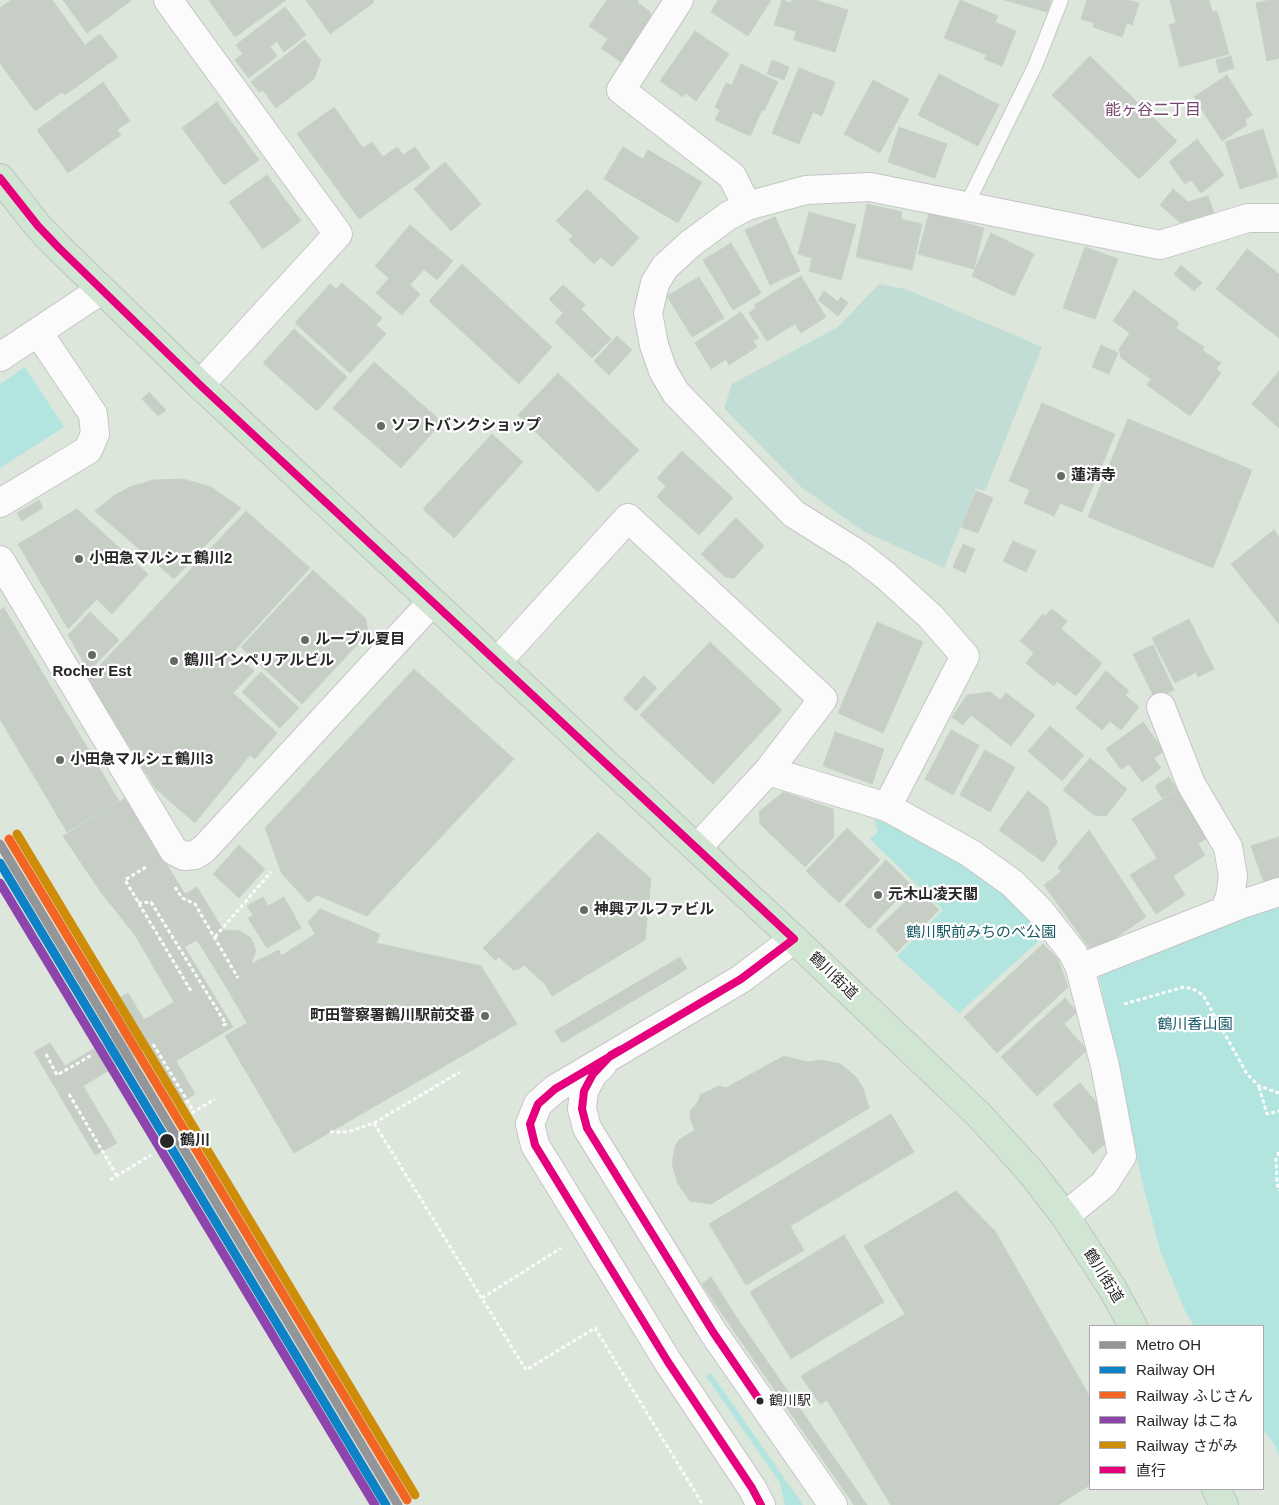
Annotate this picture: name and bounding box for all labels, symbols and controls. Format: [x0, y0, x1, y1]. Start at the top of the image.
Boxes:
district label: 能ヶ谷二丁目 [1105, 101, 1201, 121]
place label: ソフトバンクショップ [391, 417, 541, 435]
marker: ソフトバンクショップ [375, 420, 387, 432]
place label: 蓮清寺 [1071, 467, 1116, 485]
marker: 蓮清寺 [1055, 470, 1067, 482]
place label: 小田急マルシェ鶴川2 [89, 550, 232, 568]
marker: 小田急マルシェ鶴川2 [73, 553, 85, 565]
place label: ルーブル夏目 [315, 631, 405, 649]
marker: ルーブル夏目 [299, 634, 311, 646]
marker: Rocher Est [86, 649, 98, 661]
place label: 鶴川インペリアルビル [184, 652, 334, 670]
marker: 鶴川インペリアルビル [168, 655, 180, 667]
place label: Rocher Est [52, 663, 132, 681]
place label: 小田急マルシェ鶴川3 [70, 751, 213, 769]
marker: 小田急マルシェ鶴川3 [54, 754, 66, 766]
place label: 元木山凌天閣 [888, 886, 978, 904]
marker: 元木山凌天閣 [872, 889, 884, 901]
place label: 神興アルファビル [594, 901, 714, 919]
marker: 神興アルファビル [578, 904, 590, 916]
park label: 鶴川駅前みちのべ公園 [906, 924, 1056, 942]
street label: 鶴川街道 [805, 949, 861, 1003]
place label: 町田警察署鶴川駅前交番 [310, 1007, 475, 1025]
marker: 町田警察署鶴川駅前交番 [479, 1010, 491, 1022]
park label: 鶴川香山園 [1158, 1016, 1232, 1034]
marker: 鶴川 [158, 1132, 176, 1150]
place label: 鶴川 [180, 1132, 210, 1150]
street label: 鶴川街道 [1079, 1246, 1127, 1306]
legend [1089, 1325, 1264, 1490]
text: Metro OH [1136, 1336, 1201, 1353]
text: Railway OH [1136, 1361, 1215, 1378]
text: Railway ふじさん [1136, 1387, 1253, 1404]
place label: 鶴川駅 [769, 1393, 811, 1409]
marker: 鶴川駅 [755, 1396, 765, 1406]
text: Railway はこね [1136, 1412, 1238, 1429]
text: Railway さがみ [1136, 1437, 1238, 1454]
text: 直行 [1136, 1462, 1166, 1479]

